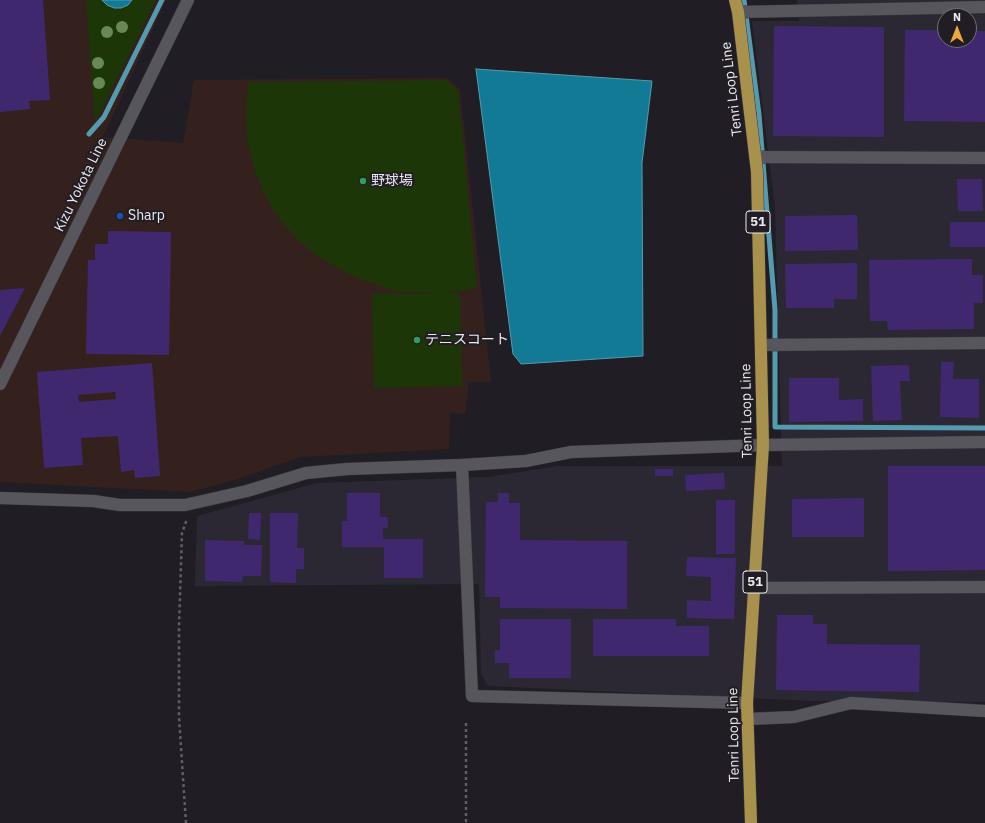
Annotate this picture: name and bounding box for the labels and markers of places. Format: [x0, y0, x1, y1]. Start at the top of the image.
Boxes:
place label: 野球場 [371, 173, 413, 189]
marker: 野球場 [358, 176, 368, 186]
place label: Sharp [128, 208, 165, 224]
marker: Sharp [115, 211, 125, 221]
place label: テニスコート [425, 332, 509, 348]
marker: テニスコート [412, 335, 422, 345]

